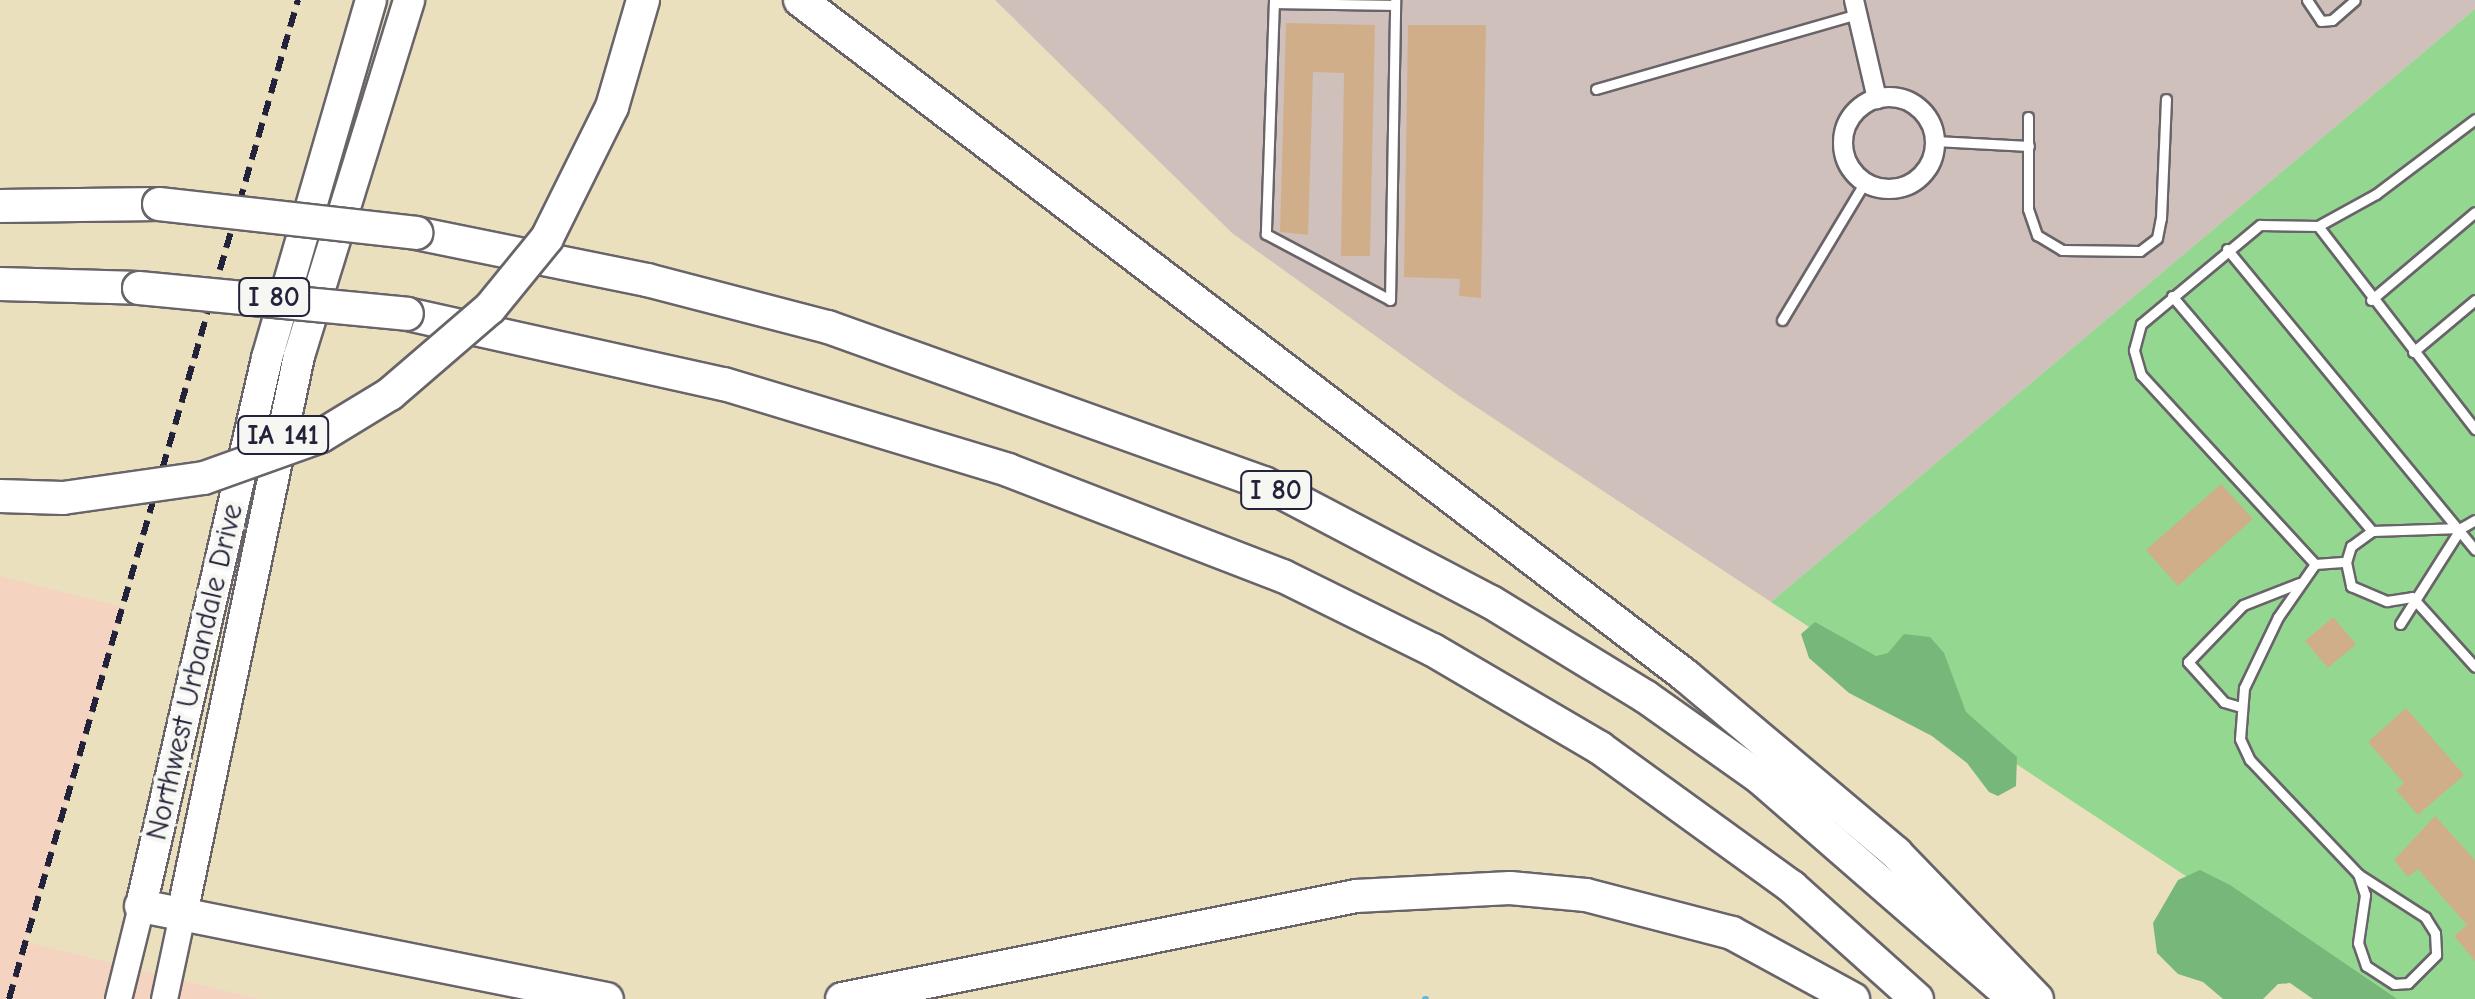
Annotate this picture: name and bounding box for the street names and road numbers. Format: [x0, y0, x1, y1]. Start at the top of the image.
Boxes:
road number: I 80 [236, 274, 312, 320]
road number: IA 141 [236, 412, 330, 458]
road number: I 80 [1238, 467, 1314, 513]
street label: Northwest Urbandale Drive [139, 500, 251, 844]

